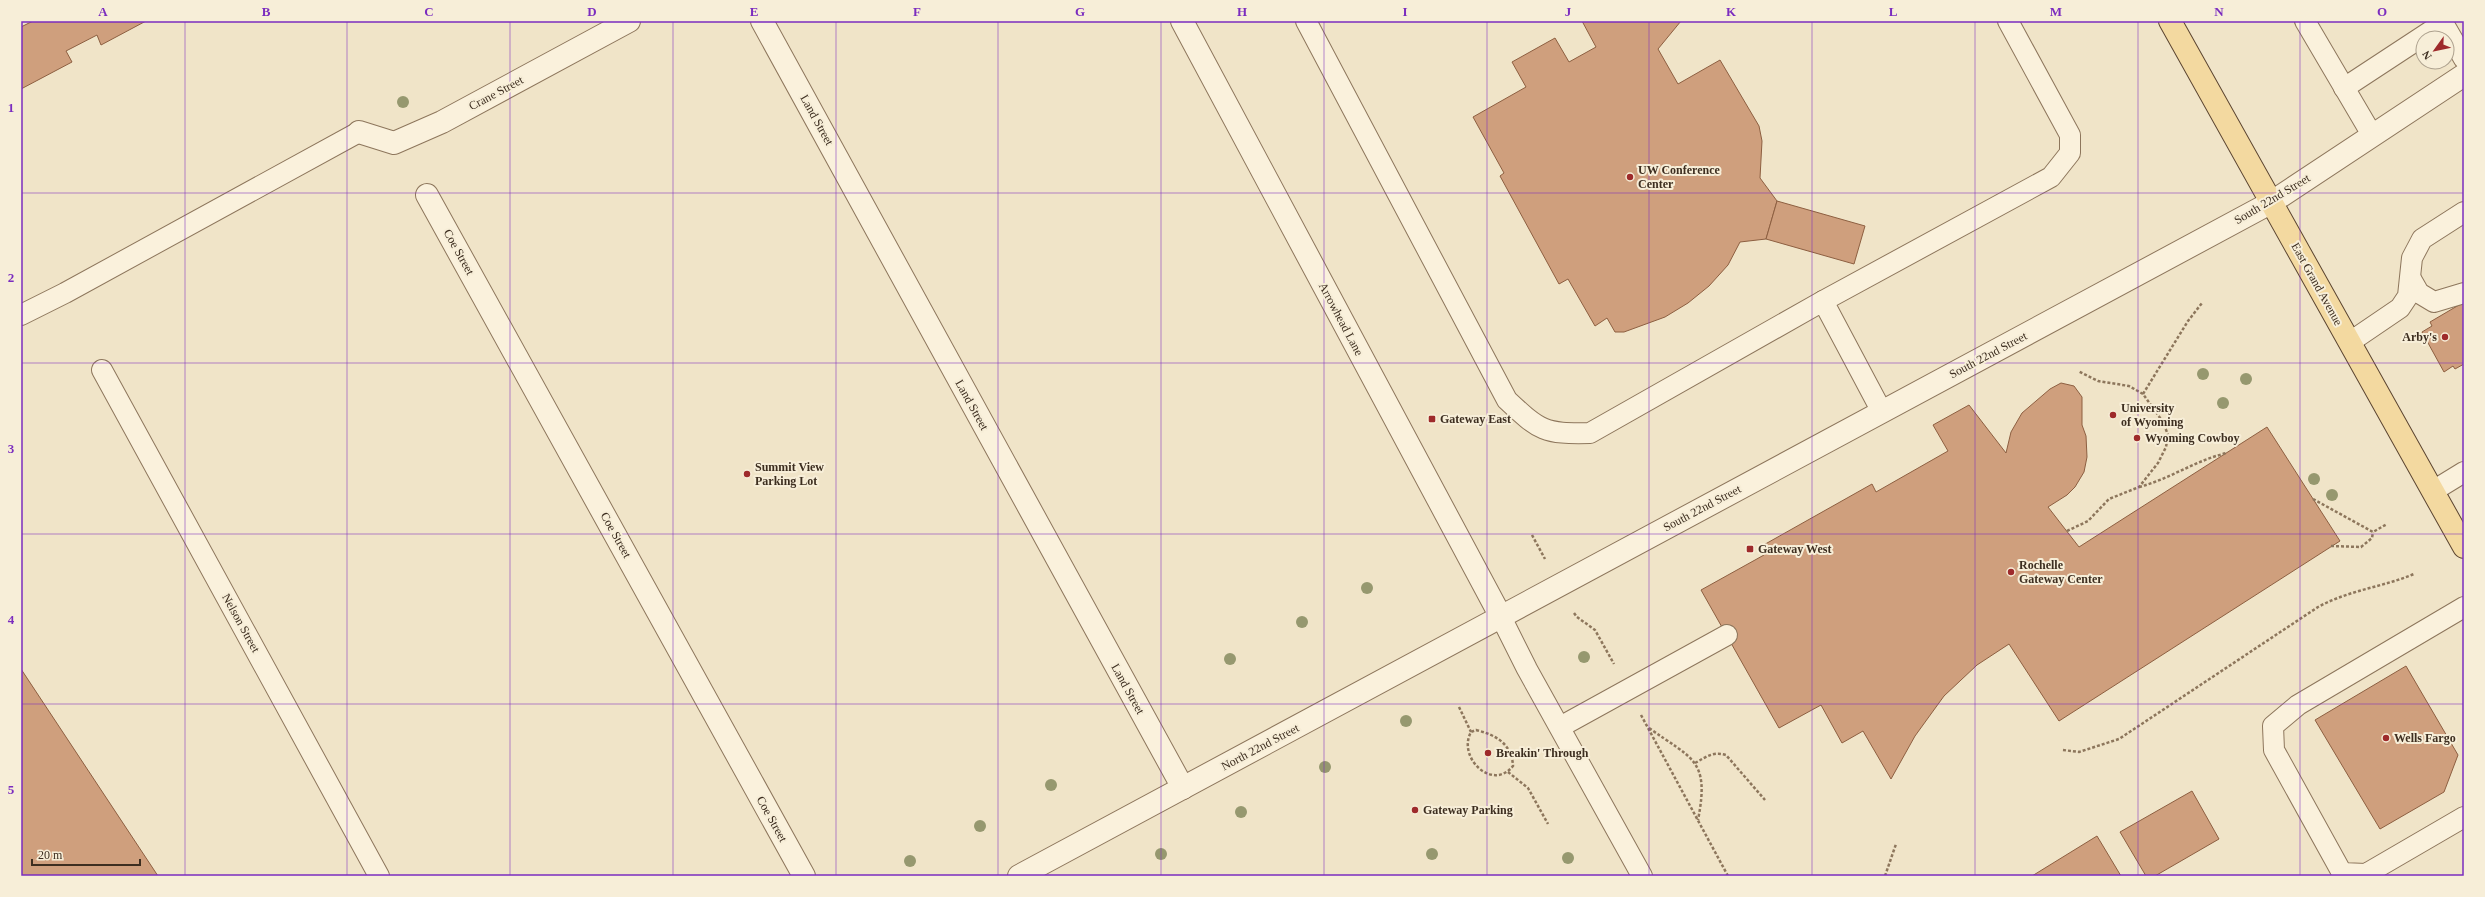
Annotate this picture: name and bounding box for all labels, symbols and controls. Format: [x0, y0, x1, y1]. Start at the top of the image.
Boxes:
text: A [98, 4, 108, 19]
text: B [262, 4, 271, 19]
text: C [424, 4, 434, 19]
text: D [587, 4, 597, 19]
text: E [750, 4, 758, 19]
text: F [913, 4, 921, 19]
text: G [1075, 4, 1085, 19]
text: H [1237, 4, 1247, 19]
text: I [1402, 4, 1408, 19]
text: J [1565, 4, 1572, 19]
text: K [1726, 4, 1737, 19]
text: L [1889, 4, 1898, 19]
text: M [2050, 4, 2062, 19]
text: N [2214, 4, 2224, 19]
text: O [2377, 4, 2387, 19]
north arrow [2415, 30, 2455, 70]
text: N [2419, 49, 2434, 62]
street label: Crane Street [466, 73, 526, 113]
street label: Land Street [797, 92, 837, 148]
text: 1 [8, 100, 14, 115]
place label: UW Conference Center [1638, 163, 1721, 191]
street label: South 22nd Street [2232, 171, 2313, 227]
marker: UW Conference Center [1625, 172, 1635, 182]
street label: Coe Street [441, 227, 478, 278]
street label: East Grand Avenue [2288, 240, 2346, 328]
text: 2 [8, 270, 14, 285]
street label: Arrowhead Lane [1316, 280, 1366, 358]
street label: South 22nd Street [1947, 328, 2030, 381]
place label: Arby's [2402, 330, 2437, 344]
marker: Arby's [2440, 332, 2450, 342]
street label: Land Street [952, 377, 992, 433]
place label: University of Wyoming [2121, 401, 2183, 429]
marker: University of Wyoming [2108, 410, 2118, 420]
place label: Gateway East [1440, 412, 1511, 426]
marker: Gateway East [1427, 414, 1437, 424]
place label: Wyoming Cowboy [2145, 431, 2240, 445]
marker: Wyoming Cowboy [2132, 433, 2142, 443]
text: 3 [8, 441, 15, 456]
place label: Summit View Parking Lot [755, 460, 824, 488]
marker: Summit View Parking Lot [742, 469, 752, 479]
street label: South 22nd Street [1661, 481, 1744, 534]
street label: Coe Street [598, 510, 635, 561]
place label: Gateway West [1758, 542, 1831, 556]
marker: Gateway West [1745, 544, 1755, 554]
place label: Rochelle Gateway Center [2019, 558, 2103, 586]
marker: Rochelle Gateway Center [2006, 567, 2016, 577]
street label: Nelson Street [219, 591, 263, 655]
text: 4 [8, 612, 15, 627]
street label: Land Street [1108, 661, 1148, 717]
street label: North 22nd Street [1219, 720, 1302, 773]
place label: Wells Fargo [2394, 731, 2456, 745]
marker: Wells Fargo [2381, 733, 2391, 743]
place label: Breakin' Through [1496, 746, 1589, 760]
marker: Breakin' Through [1483, 748, 1493, 758]
text: 5 [8, 782, 15, 797]
street label: Coe Street [754, 794, 791, 845]
place label: Gateway Parking [1423, 803, 1513, 817]
marker: Gateway Parking [1410, 805, 1420, 815]
scale bar [32, 841, 140, 867]
text: 20 m [38, 848, 63, 862]

